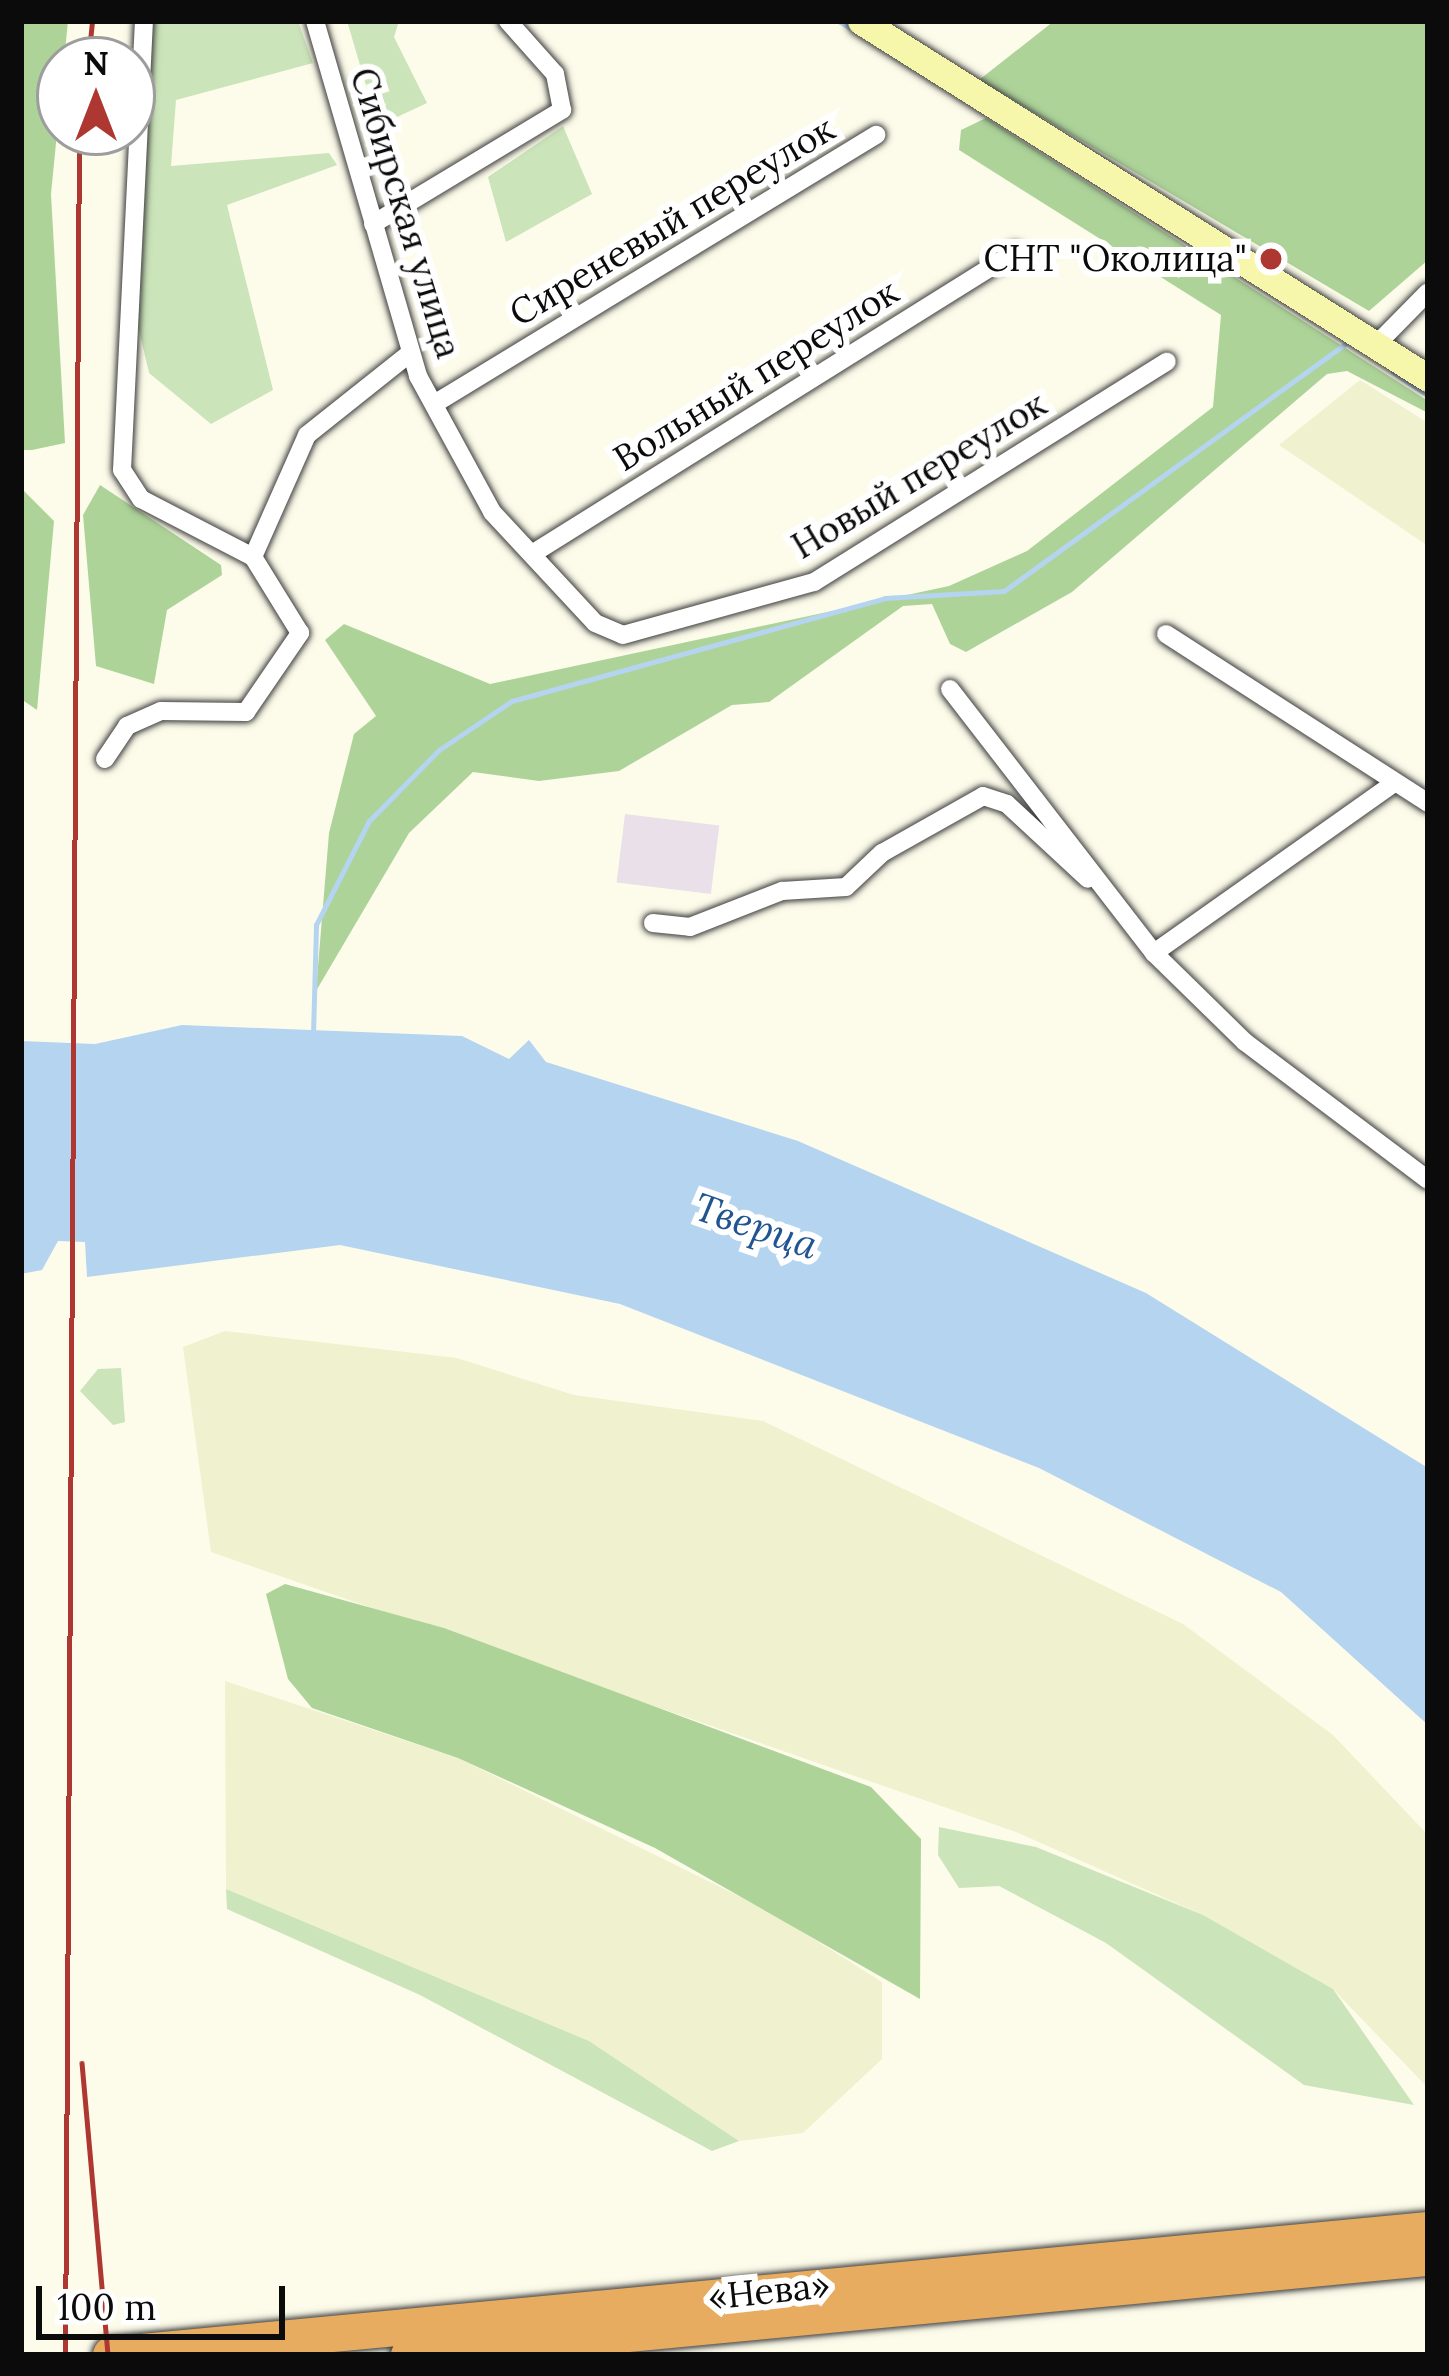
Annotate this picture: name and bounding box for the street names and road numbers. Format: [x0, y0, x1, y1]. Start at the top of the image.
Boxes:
street label: Сибирская улица [341, 63, 471, 363]
street label: Сиреневый переулок [502, 107, 842, 335]
street label: Вольный переулок [606, 270, 906, 480]
street label: Новый переулок [784, 382, 1054, 568]
street label: «Нева» [706, 2263, 832, 2319]

